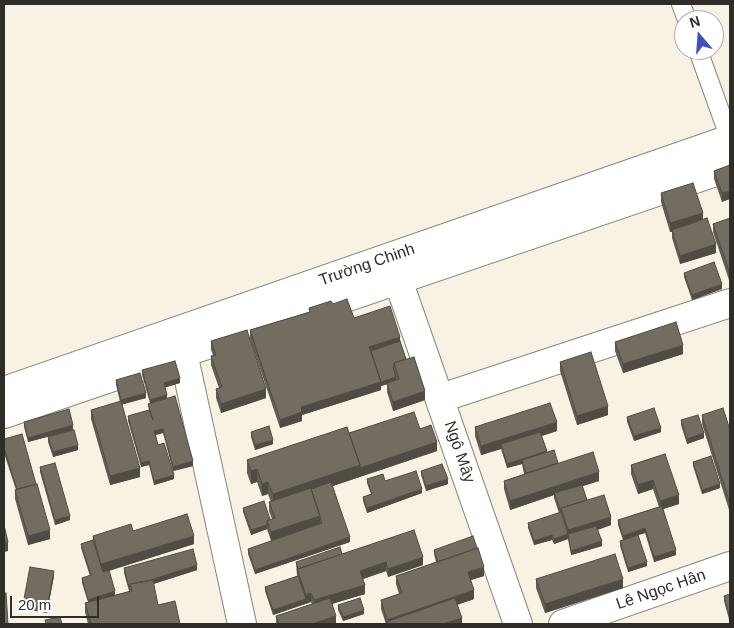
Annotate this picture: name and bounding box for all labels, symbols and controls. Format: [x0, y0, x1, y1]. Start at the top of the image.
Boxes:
north arrow [674, 10, 724, 60]
text: N [687, 13, 702, 31]
street label: Trường Chinh [317, 240, 417, 290]
street label: Ngô Mây [440, 419, 478, 485]
street label: Lê Ngọc Hân [614, 566, 708, 614]
scale bar [12, 586, 101, 618]
text: 20 m [18, 596, 51, 613]

